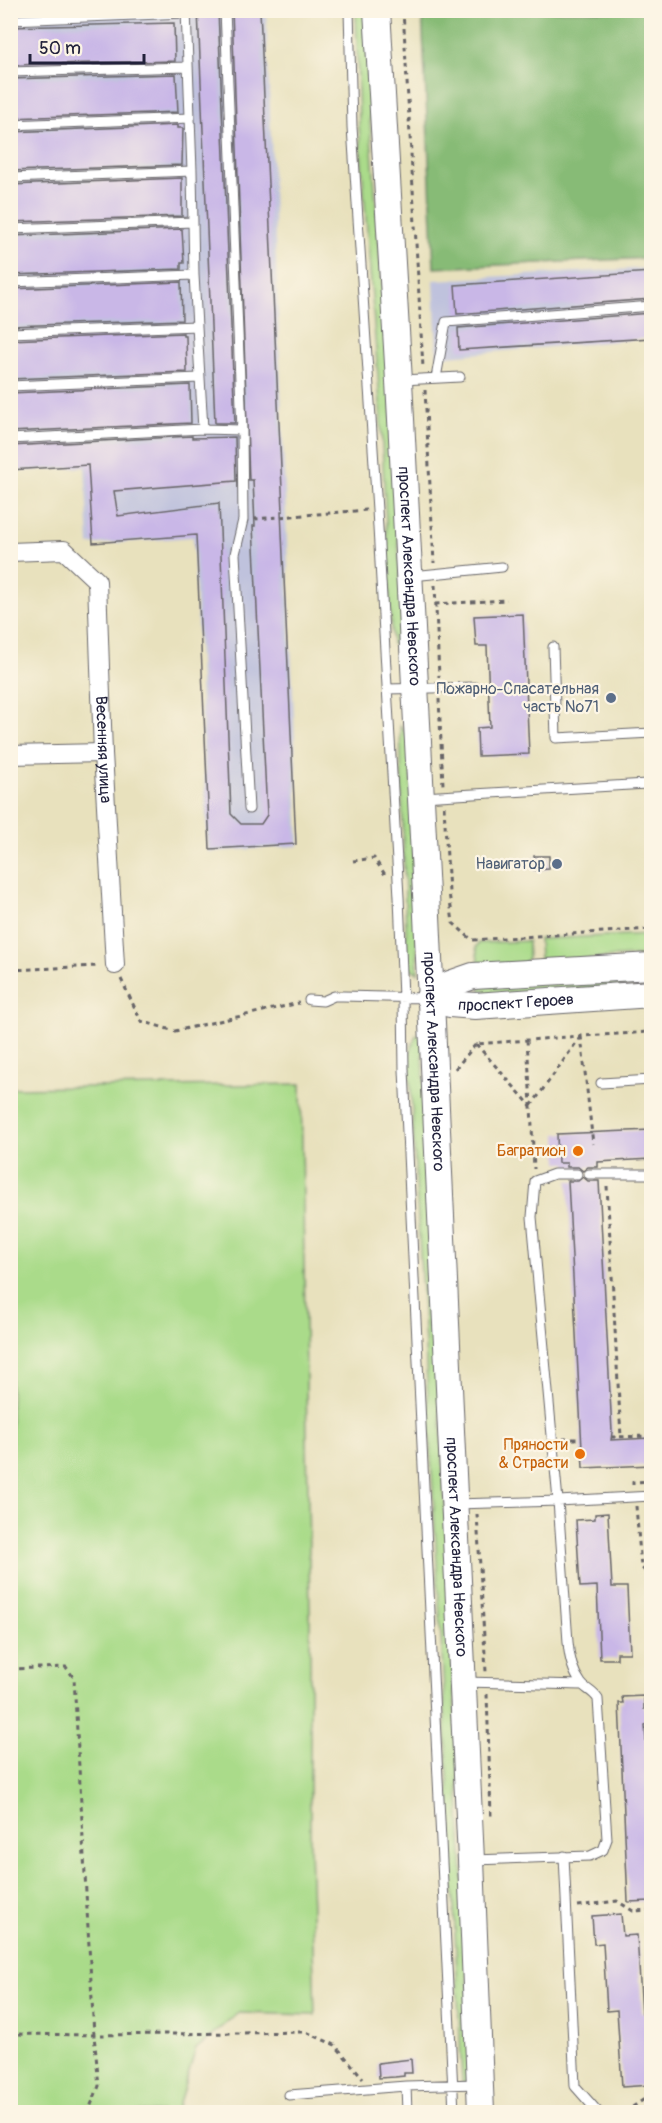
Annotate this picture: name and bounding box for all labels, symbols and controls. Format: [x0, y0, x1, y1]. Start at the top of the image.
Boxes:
scale bar [30, 27, 144, 65]
text: 50 m [39, 37, 81, 60]
street label: проспект Александра Невского [394, 466, 425, 687]
place label: Пожарно-Спасательная часть №71 [437, 679, 599, 717]
marker: Пожарно-Спасательная часть №71 [604, 691, 618, 705]
street label: Весенняя улица [91, 696, 116, 804]
place label: Навигатор [475, 854, 545, 874]
marker: Навигатор [550, 857, 564, 871]
street label: проспект Александра Невского [419, 951, 449, 1172]
street label: проспект Героев [457, 989, 574, 1016]
place label: Багратион [497, 1141, 566, 1161]
marker: Багратион [571, 1144, 585, 1158]
place label: Пряности & Страсти [499, 1435, 568, 1473]
street label: проспект Александра Невского [441, 1437, 472, 1658]
marker: Пряности & Страсти [573, 1447, 587, 1461]

